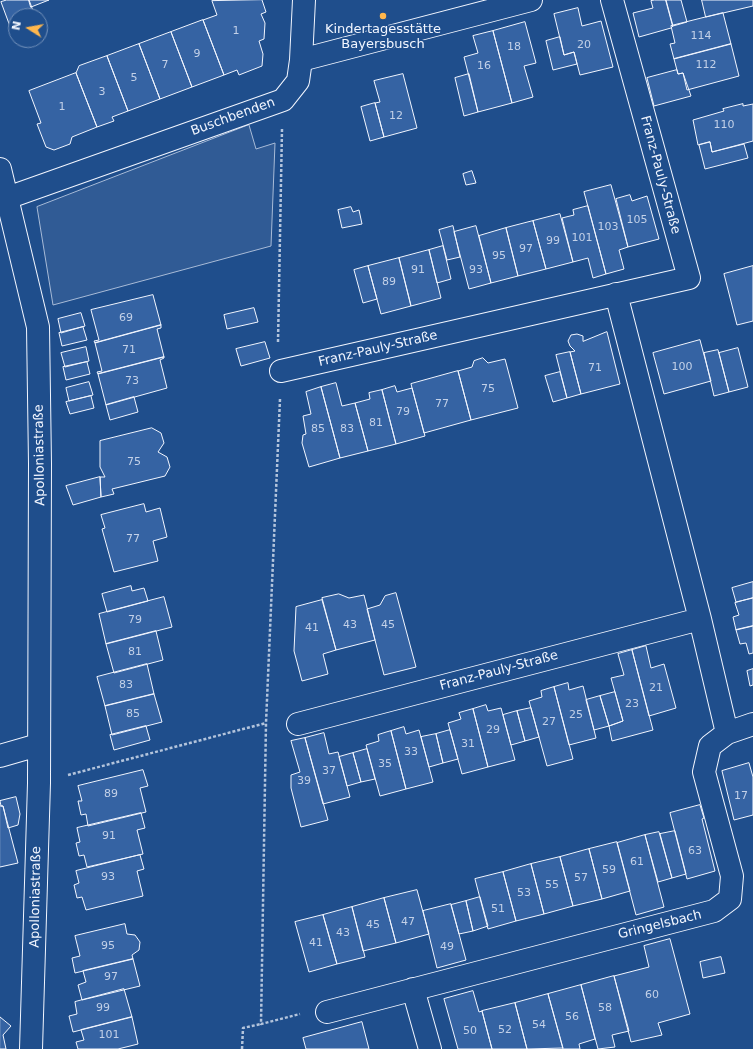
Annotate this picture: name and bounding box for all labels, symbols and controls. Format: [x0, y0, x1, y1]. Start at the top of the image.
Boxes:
north arrow [8, 8, 48, 48]
marker: Kindertagesstätte Bayersbusch [378, 11, 388, 21]
text: N [9, 20, 24, 32]
place label: Kindertagesstätte Bayersbusch [325, 22, 441, 53]
house number: 1 [233, 24, 239, 38]
house number: 114 [691, 29, 711, 43]
house number: 20 [577, 38, 591, 52]
house number: 18 [507, 40, 521, 54]
house number: 9 [194, 47, 200, 61]
house number: 7 [162, 58, 168, 72]
house number: 112 [696, 58, 716, 72]
house number: 16 [477, 59, 491, 73]
house number: 5 [131, 71, 137, 85]
house number: 3 [99, 85, 105, 99]
street label: Buschbenden [189, 95, 277, 139]
house number: 1 [59, 100, 65, 114]
house number: 12 [389, 109, 403, 123]
street label: Franz-Pauly-Straße [637, 114, 683, 236]
house number: 110 [714, 118, 734, 132]
house number: 105 [627, 213, 647, 227]
house number: 103 [598, 220, 618, 234]
house number: 101 [572, 231, 592, 245]
house number: 99 [546, 234, 560, 248]
house number: 97 [519, 242, 533, 256]
house number: 95 [492, 249, 506, 263]
house number: 91 [411, 263, 425, 277]
house number: 93 [469, 263, 483, 277]
house number: 89 [382, 275, 396, 289]
house number: 69 [119, 311, 133, 325]
street label: Franz-Pauly-Straße [317, 328, 439, 370]
house number: 71 [122, 343, 136, 357]
house number: 100 [672, 360, 692, 374]
house number: 71 [588, 361, 602, 375]
house number: 73 [125, 374, 139, 388]
house number: 75 [481, 382, 495, 396]
house number: 77 [435, 397, 449, 411]
street label: Apolloniastraße [31, 404, 49, 506]
house number: 79 [396, 405, 410, 419]
house number: 81 [369, 416, 383, 430]
house number: 85 [311, 422, 325, 436]
house number: 83 [340, 422, 354, 436]
house number: 75 [127, 455, 141, 469]
house number: 77 [126, 532, 140, 546]
house number: 79 [128, 613, 142, 627]
house number: 43 [343, 618, 357, 632]
house number: 45 [381, 618, 395, 632]
house number: 41 [305, 621, 319, 635]
house number: 81 [128, 645, 142, 659]
street label: Franz-Pauly-Straße [438, 648, 560, 694]
house number: 83 [119, 678, 133, 692]
house number: 21 [649, 681, 663, 695]
house number: 23 [625, 697, 639, 711]
house number: 85 [126, 707, 140, 721]
house number: 25 [569, 708, 583, 722]
house number: 27 [542, 715, 556, 729]
house number: 29 [486, 723, 500, 737]
house number: 31 [461, 737, 475, 751]
house number: 33 [404, 745, 418, 759]
house number: 35 [378, 757, 392, 771]
house number: 37 [322, 764, 336, 778]
house number: 39 [297, 774, 311, 788]
house number: 89 [104, 787, 118, 801]
house number: 17 [734, 789, 748, 803]
house number: 91 [102, 829, 116, 843]
house number: 63 [688, 844, 702, 858]
street label: Apolloniastraße [27, 846, 45, 948]
house number: 61 [630, 855, 644, 869]
house number: 59 [602, 863, 616, 877]
house number: 93 [101, 870, 115, 884]
house number: 57 [574, 871, 588, 885]
house number: 55 [545, 878, 559, 892]
house number: 53 [517, 886, 531, 900]
house number: 51 [491, 902, 505, 916]
street label: Gringelsbach [617, 907, 703, 943]
house number: 47 [401, 915, 415, 929]
house number: 45 [366, 918, 380, 932]
house number: 43 [336, 926, 350, 940]
house number: 41 [309, 936, 323, 950]
house number: 95 [101, 939, 115, 953]
house number: 49 [440, 940, 454, 954]
house number: 97 [104, 970, 118, 984]
house number: 60 [645, 988, 659, 1002]
house number: 99 [96, 1001, 110, 1015]
house number: 58 [598, 1001, 612, 1015]
house number: 56 [565, 1010, 579, 1024]
house number: 54 [532, 1018, 546, 1032]
house number: 52 [498, 1023, 512, 1037]
house number: 50 [463, 1024, 477, 1038]
house number: 101 [99, 1028, 119, 1042]

